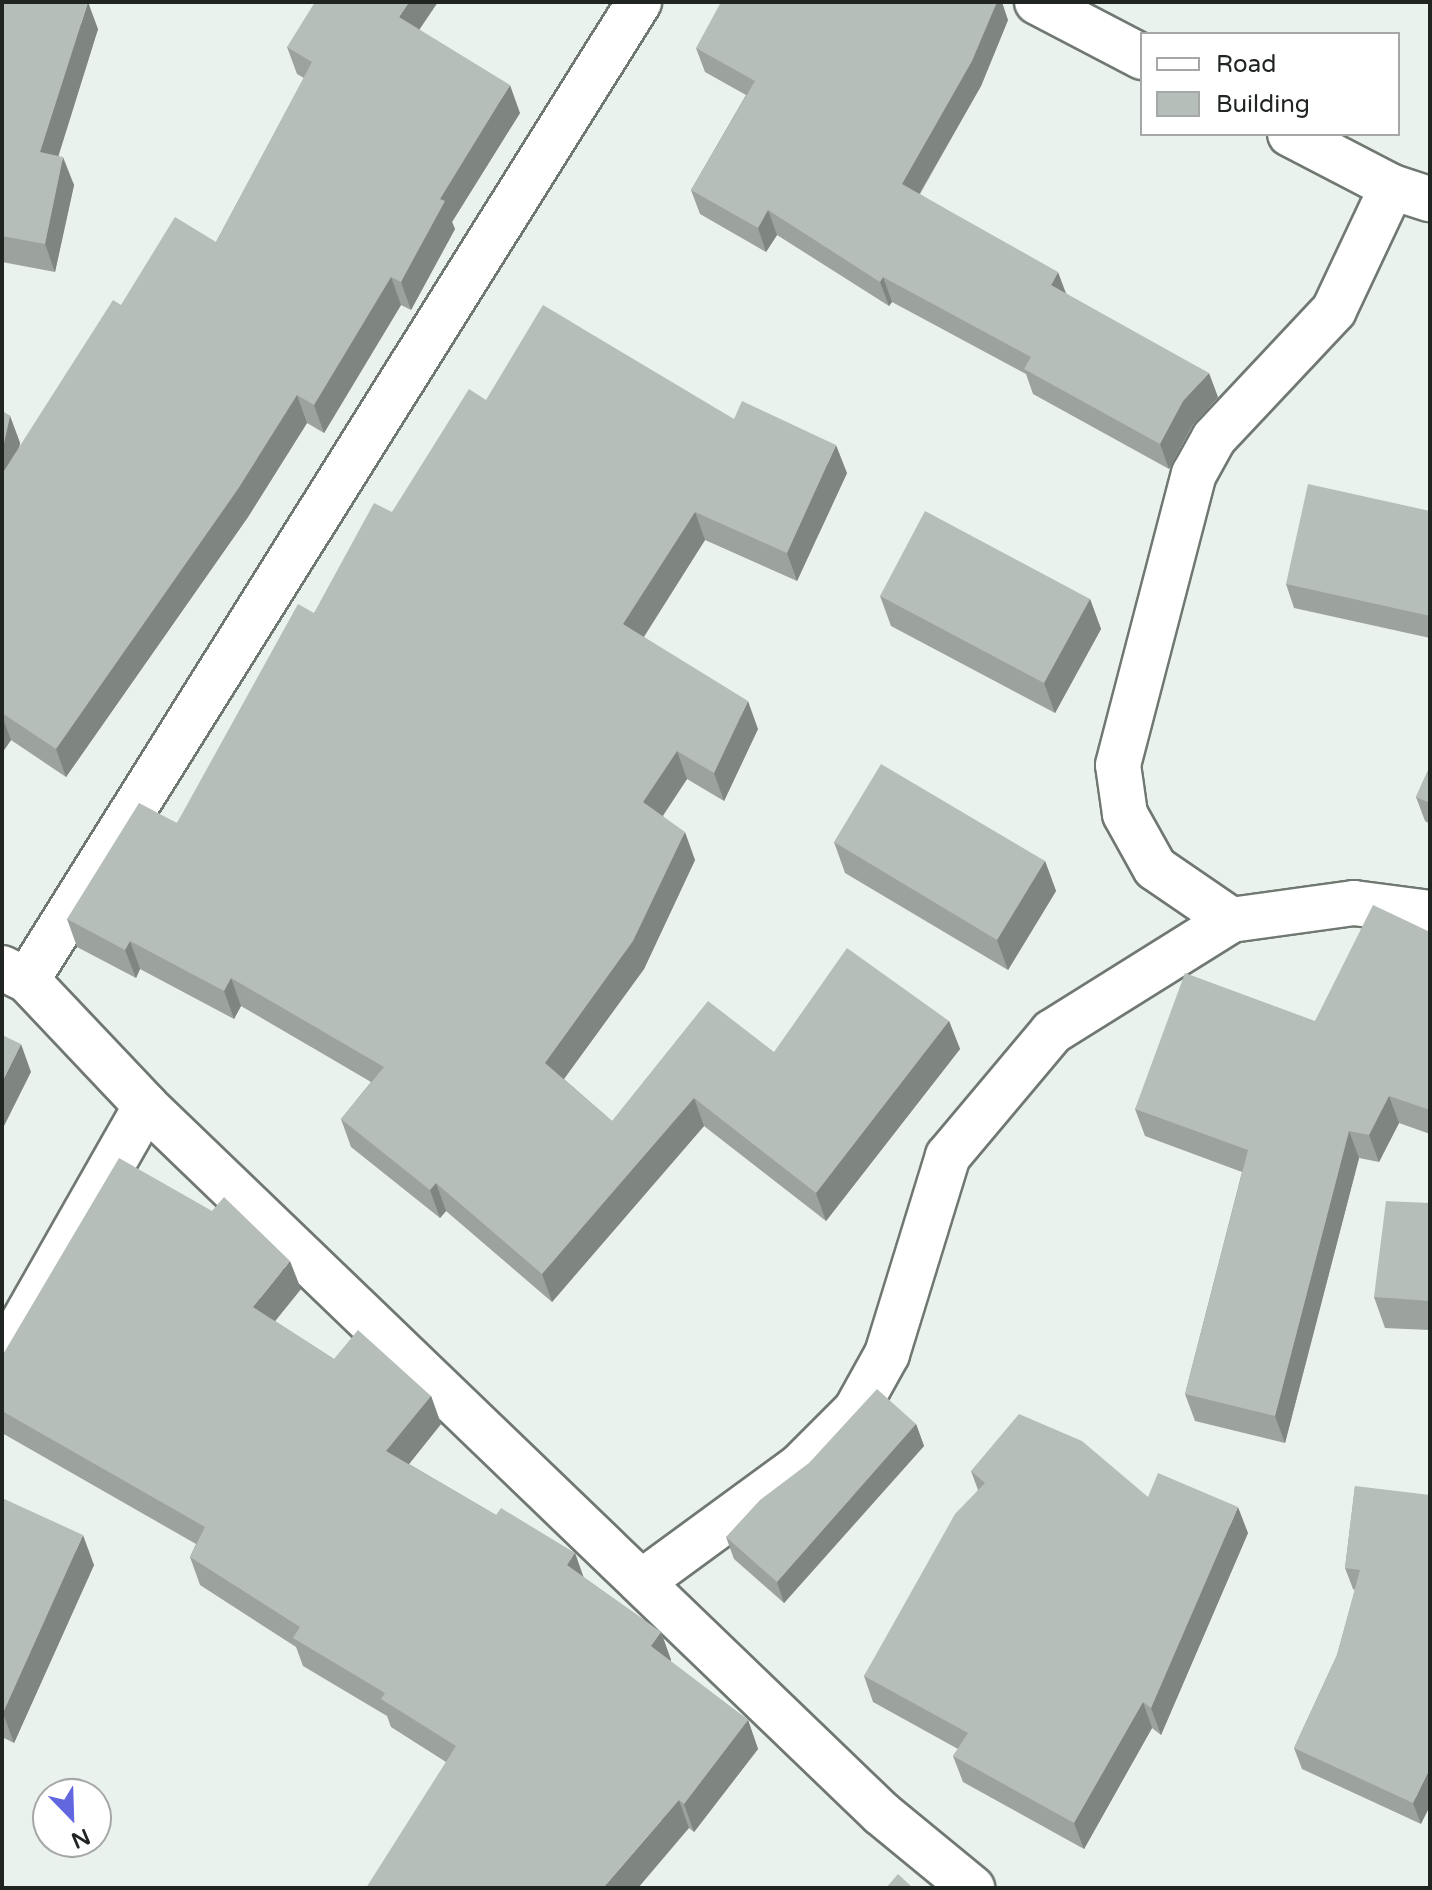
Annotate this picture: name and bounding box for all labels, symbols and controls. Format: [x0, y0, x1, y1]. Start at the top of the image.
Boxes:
legend [1140, 32, 1400, 136]
text: Road [1216, 50, 1276, 79]
text: Building [1216, 90, 1310, 119]
north arrow [32, 1778, 112, 1858]
text: N [67, 1823, 94, 1854]

